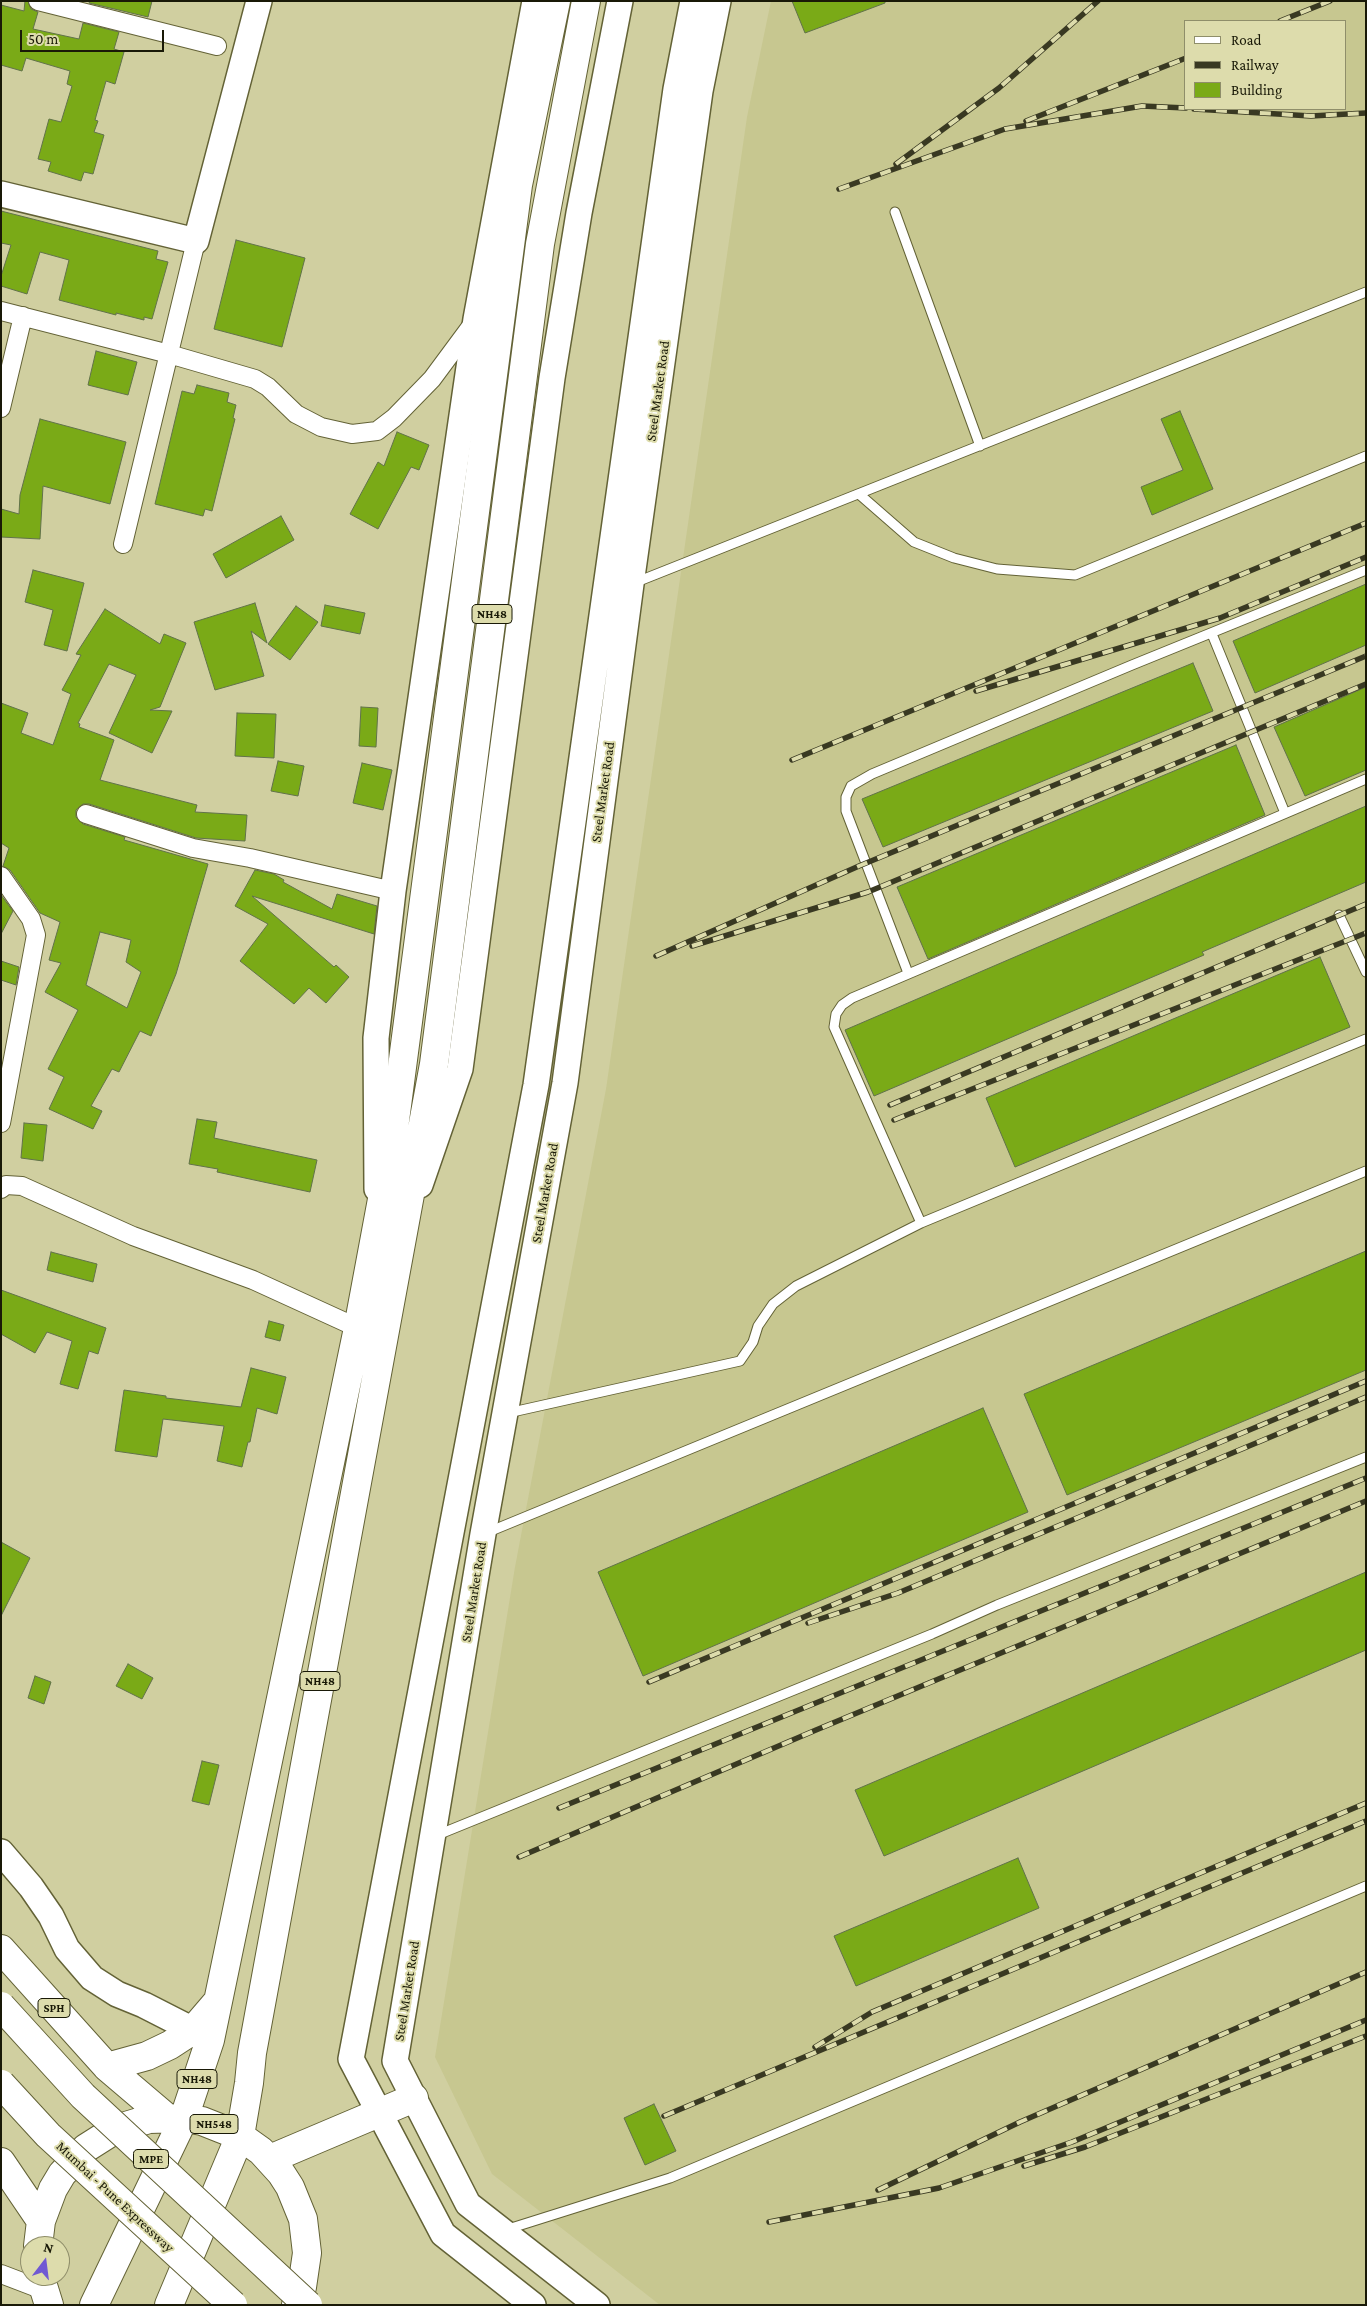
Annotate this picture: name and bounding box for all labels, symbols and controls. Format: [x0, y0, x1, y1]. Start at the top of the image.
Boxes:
scale bar [22, 20, 166, 52]
legend [1184, 20, 1347, 110]
text: 50 m [28, 31, 58, 47]
text: Road [1231, 32, 1261, 48]
text: Railway [1231, 57, 1279, 73]
text: Building [1231, 82, 1282, 98]
street label: Steel Market Road [643, 340, 673, 442]
road number: NH48 [472, 604, 512, 624]
street label: Steel Market Road [588, 741, 618, 843]
street label: Steel Market Road [528, 1142, 562, 1244]
street label: Steel Market Road [458, 1541, 490, 1643]
road number: NH48 [300, 1672, 340, 1690]
street label: Steel Market Road [391, 1940, 423, 2042]
road number: SPH [38, 1999, 70, 2018]
road number: NH48 [177, 2070, 217, 2088]
road number: NH548 [190, 2114, 238, 2134]
street label: Mumbai - Pune Expressway [53, 2138, 177, 2256]
road number: MPE [134, 2150, 168, 2168]
north arrow [20, 2236, 70, 2286]
text: N [42, 2239, 55, 2256]

